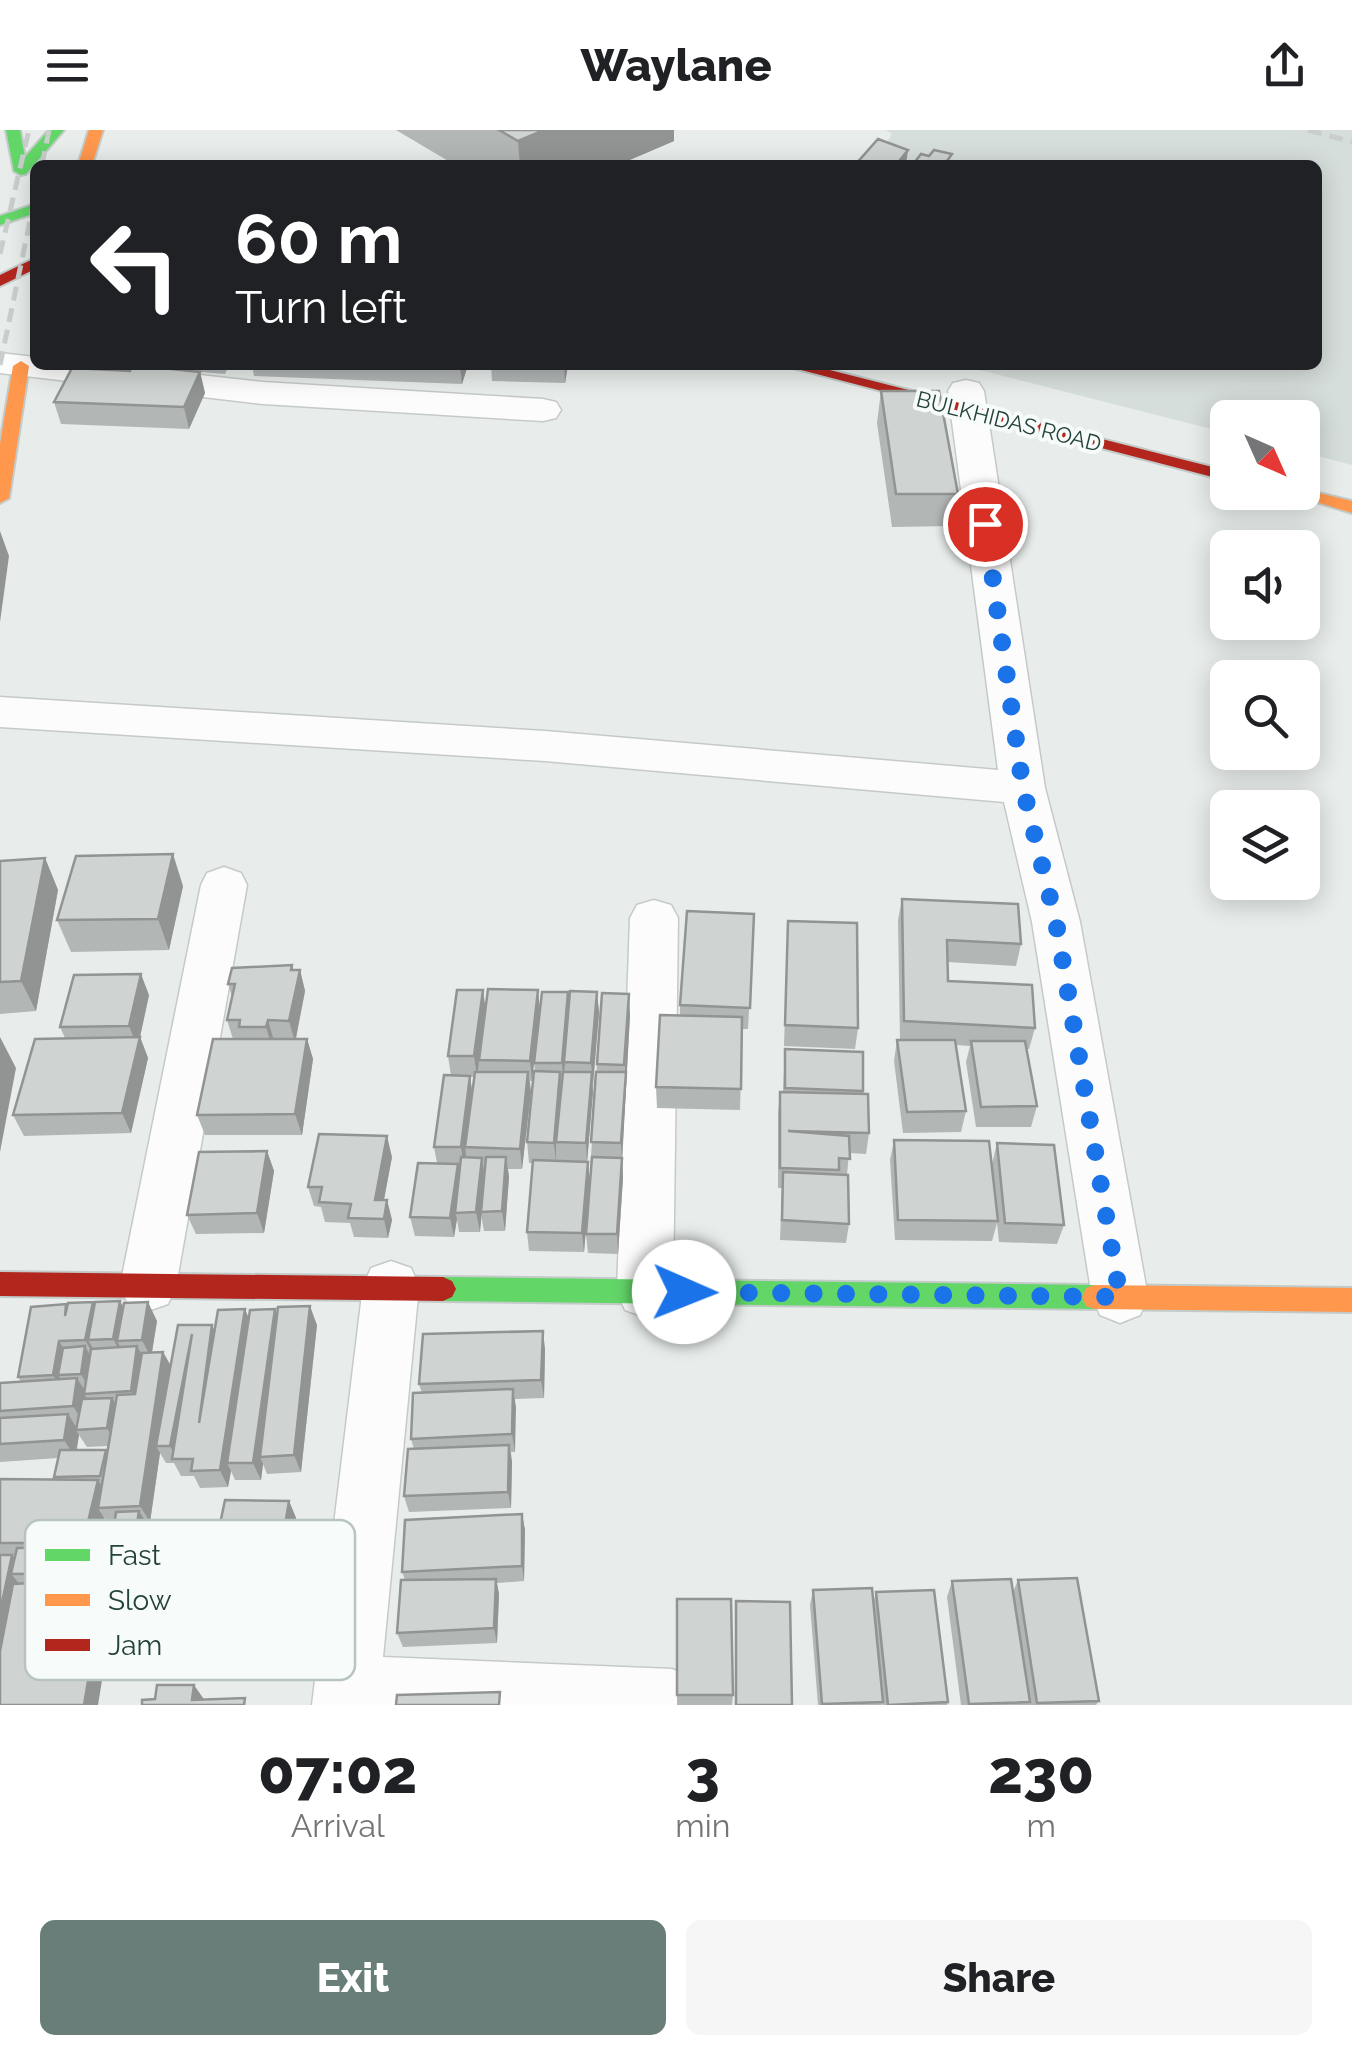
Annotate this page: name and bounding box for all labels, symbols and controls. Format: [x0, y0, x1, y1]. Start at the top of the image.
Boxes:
icon: menu [40, 38, 95, 93]
icon: share [1257, 38, 1312, 93]
text: Waylane [580, 39, 772, 92]
text: 60 m [235, 197, 402, 279]
icon: left [70, 200, 200, 330]
text: Turn left [235, 281, 407, 334]
street label: BULKHIDAS ROAD [914, 385, 1104, 457]
north arrow [1210, 400, 1320, 510]
map controls [1210, 400, 1320, 900]
pin [943, 482, 1028, 567]
icon: arrive [958, 497, 1013, 552]
button: sound [1210, 530, 1320, 640]
button: search [1210, 660, 1320, 770]
button: layers [1210, 790, 1320, 900]
position arrow [632, 1240, 736, 1344]
legend [25, 1520, 355, 1680]
text: Fast [108, 1539, 161, 1572]
text: Slow [108, 1584, 172, 1617]
text: Jam [108, 1629, 162, 1662]
text: 07:02 [258, 1737, 417, 1807]
text: 3 [686, 1737, 720, 1807]
text: 230 [988, 1737, 1094, 1807]
text: Arrival [291, 1807, 385, 1844]
text: min [675, 1807, 730, 1844]
text: m [1026, 1807, 1056, 1844]
button: Exit [40, 1920, 666, 2035]
button: Share [686, 1920, 1312, 2035]

